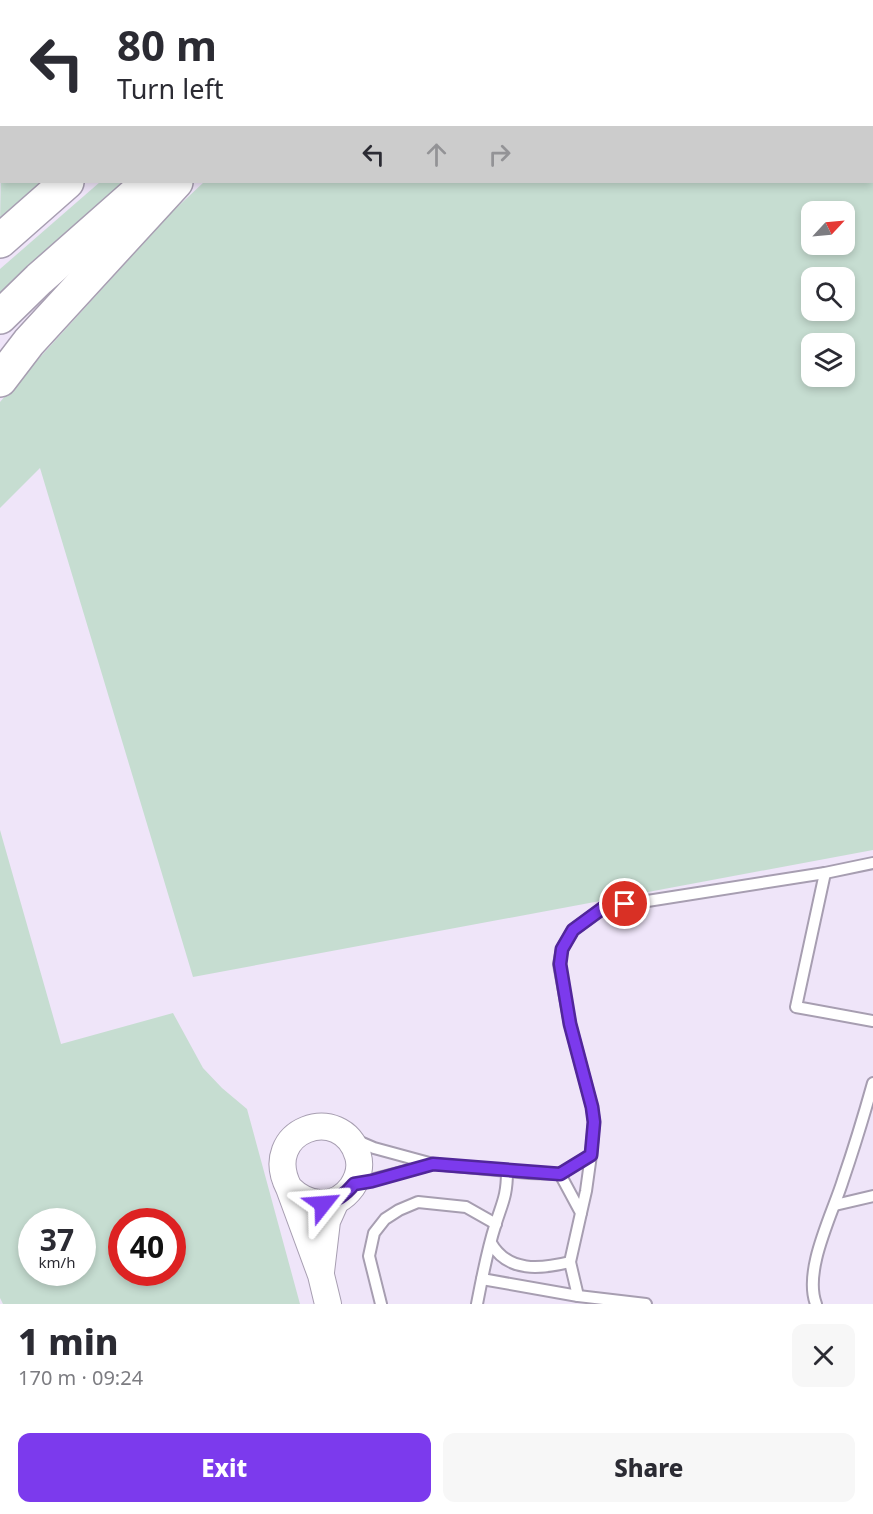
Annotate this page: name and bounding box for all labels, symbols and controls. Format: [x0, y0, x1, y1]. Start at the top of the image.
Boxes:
text: 80 m [117, 16, 217, 73]
icon: left [18, 24, 96, 102]
text: Turn left [117, 70, 223, 107]
icon: left [357, 138, 390, 171]
icon: ahead [420, 138, 453, 171]
icon: right [483, 138, 516, 171]
north arrow [801, 201, 855, 255]
map controls [801, 201, 855, 387]
button: search [801, 267, 855, 321]
button: layers [801, 333, 855, 387]
pin [599, 878, 650, 929]
icon: arrive [608, 887, 641, 920]
position arrow [291, 1172, 355, 1236]
speed limit sign: 40 [108, 1208, 186, 1286]
text: 37 [40, 1219, 74, 1260]
text: km/h [39, 1252, 75, 1272]
text: 1 min [18, 1317, 119, 1366]
button: close [792, 1324, 855, 1387]
text: 170 m · 09:24 [18, 1364, 143, 1391]
button: Exit [18, 1433, 431, 1502]
button: Share [443, 1433, 855, 1502]

